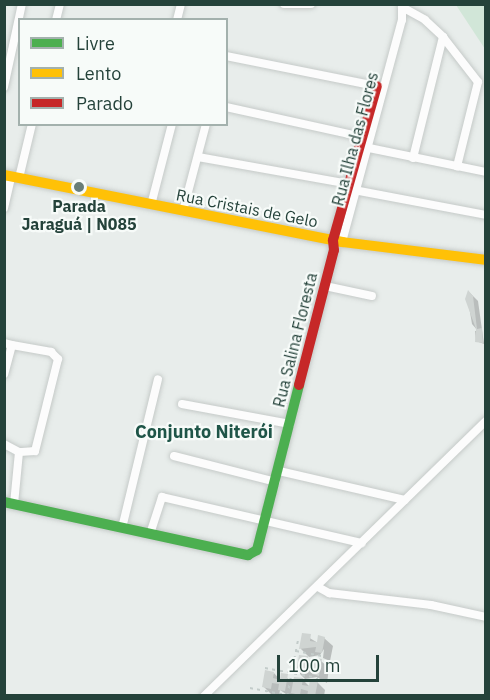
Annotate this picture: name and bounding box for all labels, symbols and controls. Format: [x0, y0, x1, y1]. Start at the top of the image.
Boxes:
legend [18, 18, 228, 126]
text: Livre [76, 32, 115, 55]
text: Lento [76, 62, 121, 85]
street label: Rua Ilha das Flores [328, 70, 382, 208]
text: Parado [76, 92, 133, 115]
marker: Parada Jaraguá | N085 [72, 180, 86, 194]
street label: Rua Cristais de Gelo [175, 185, 319, 231]
place label: Parada Jaraguá | N085 [21, 196, 137, 234]
street label: Rua Salina Floresta [269, 271, 321, 409]
district label: Conjunto Niterói [135, 421, 273, 443]
scale bar [280, 643, 382, 681]
text: 100 m [288, 654, 340, 677]

